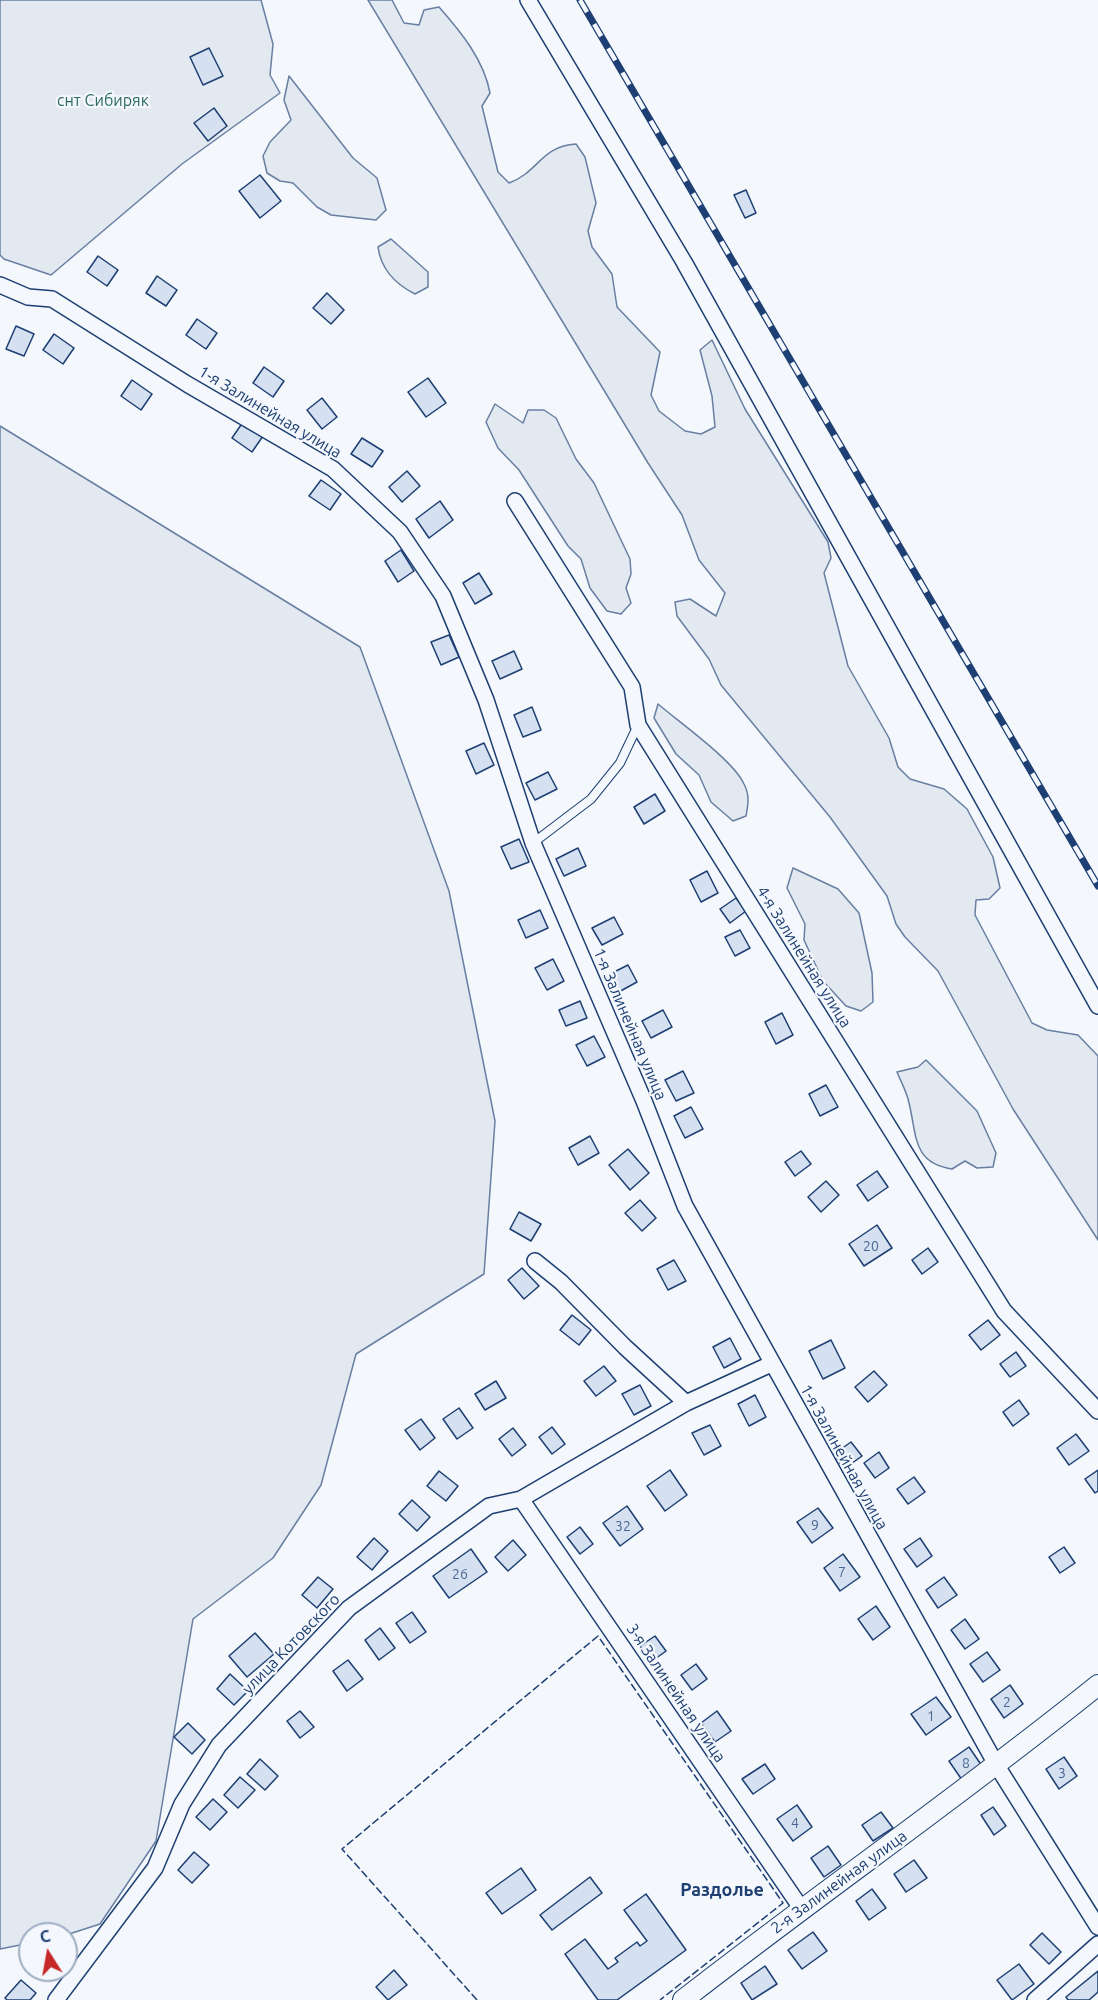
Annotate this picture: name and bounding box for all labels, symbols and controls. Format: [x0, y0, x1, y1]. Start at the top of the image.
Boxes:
park label: снт Сибиряк [57, 91, 149, 111]
street label: 1-я Залинейная улица [195, 362, 345, 462]
street label: 4-я Залинейная улица [753, 883, 855, 1031]
street label: 1-я Залинейная улица [589, 945, 671, 1103]
house number: 20 [863, 1238, 879, 1254]
street label: 1-я Залинейная улица [796, 1381, 892, 1533]
house number: 9 [811, 1517, 819, 1533]
house number: 32 [615, 1518, 631, 1534]
house number: 7 [838, 1564, 846, 1580]
house number: 26 [452, 1566, 468, 1582]
street label: улица Котовского [238, 1590, 344, 1698]
street label: 3-я Залинейная улица [622, 1620, 730, 1766]
house number: 2 [1003, 1694, 1011, 1710]
house number: 1 [927, 1708, 935, 1724]
house number: 8 [962, 1755, 970, 1771]
house number: 3 [1058, 1765, 1066, 1781]
house number: 4 [791, 1815, 799, 1831]
street label: 2-я Залинейная улица [767, 1826, 911, 1938]
district label: Раздолье [680, 1879, 764, 1901]
north arrow [18, 1922, 78, 1982]
text: С [38, 1926, 52, 1946]

